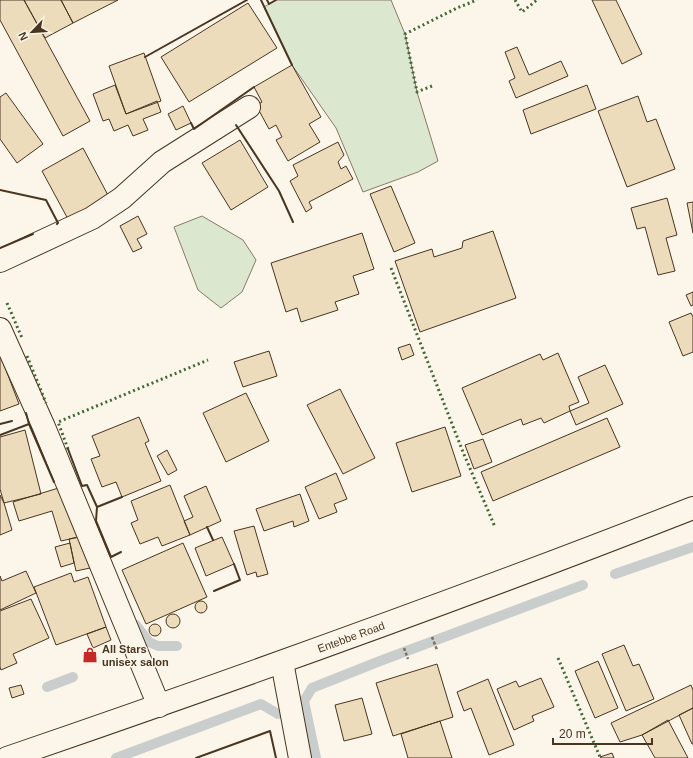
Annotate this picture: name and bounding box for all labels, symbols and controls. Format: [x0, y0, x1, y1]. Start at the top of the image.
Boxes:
north arrow [12, 12, 52, 52]
text: N [16, 30, 30, 42]
street label: Entebbe Road [316, 619, 386, 655]
place label: All Stars unisex salon [102, 643, 169, 668]
shop icon: All Stars unisex salon [81, 646, 99, 664]
scale bar [553, 720, 652, 746]
text: 20 m [559, 727, 586, 741]

